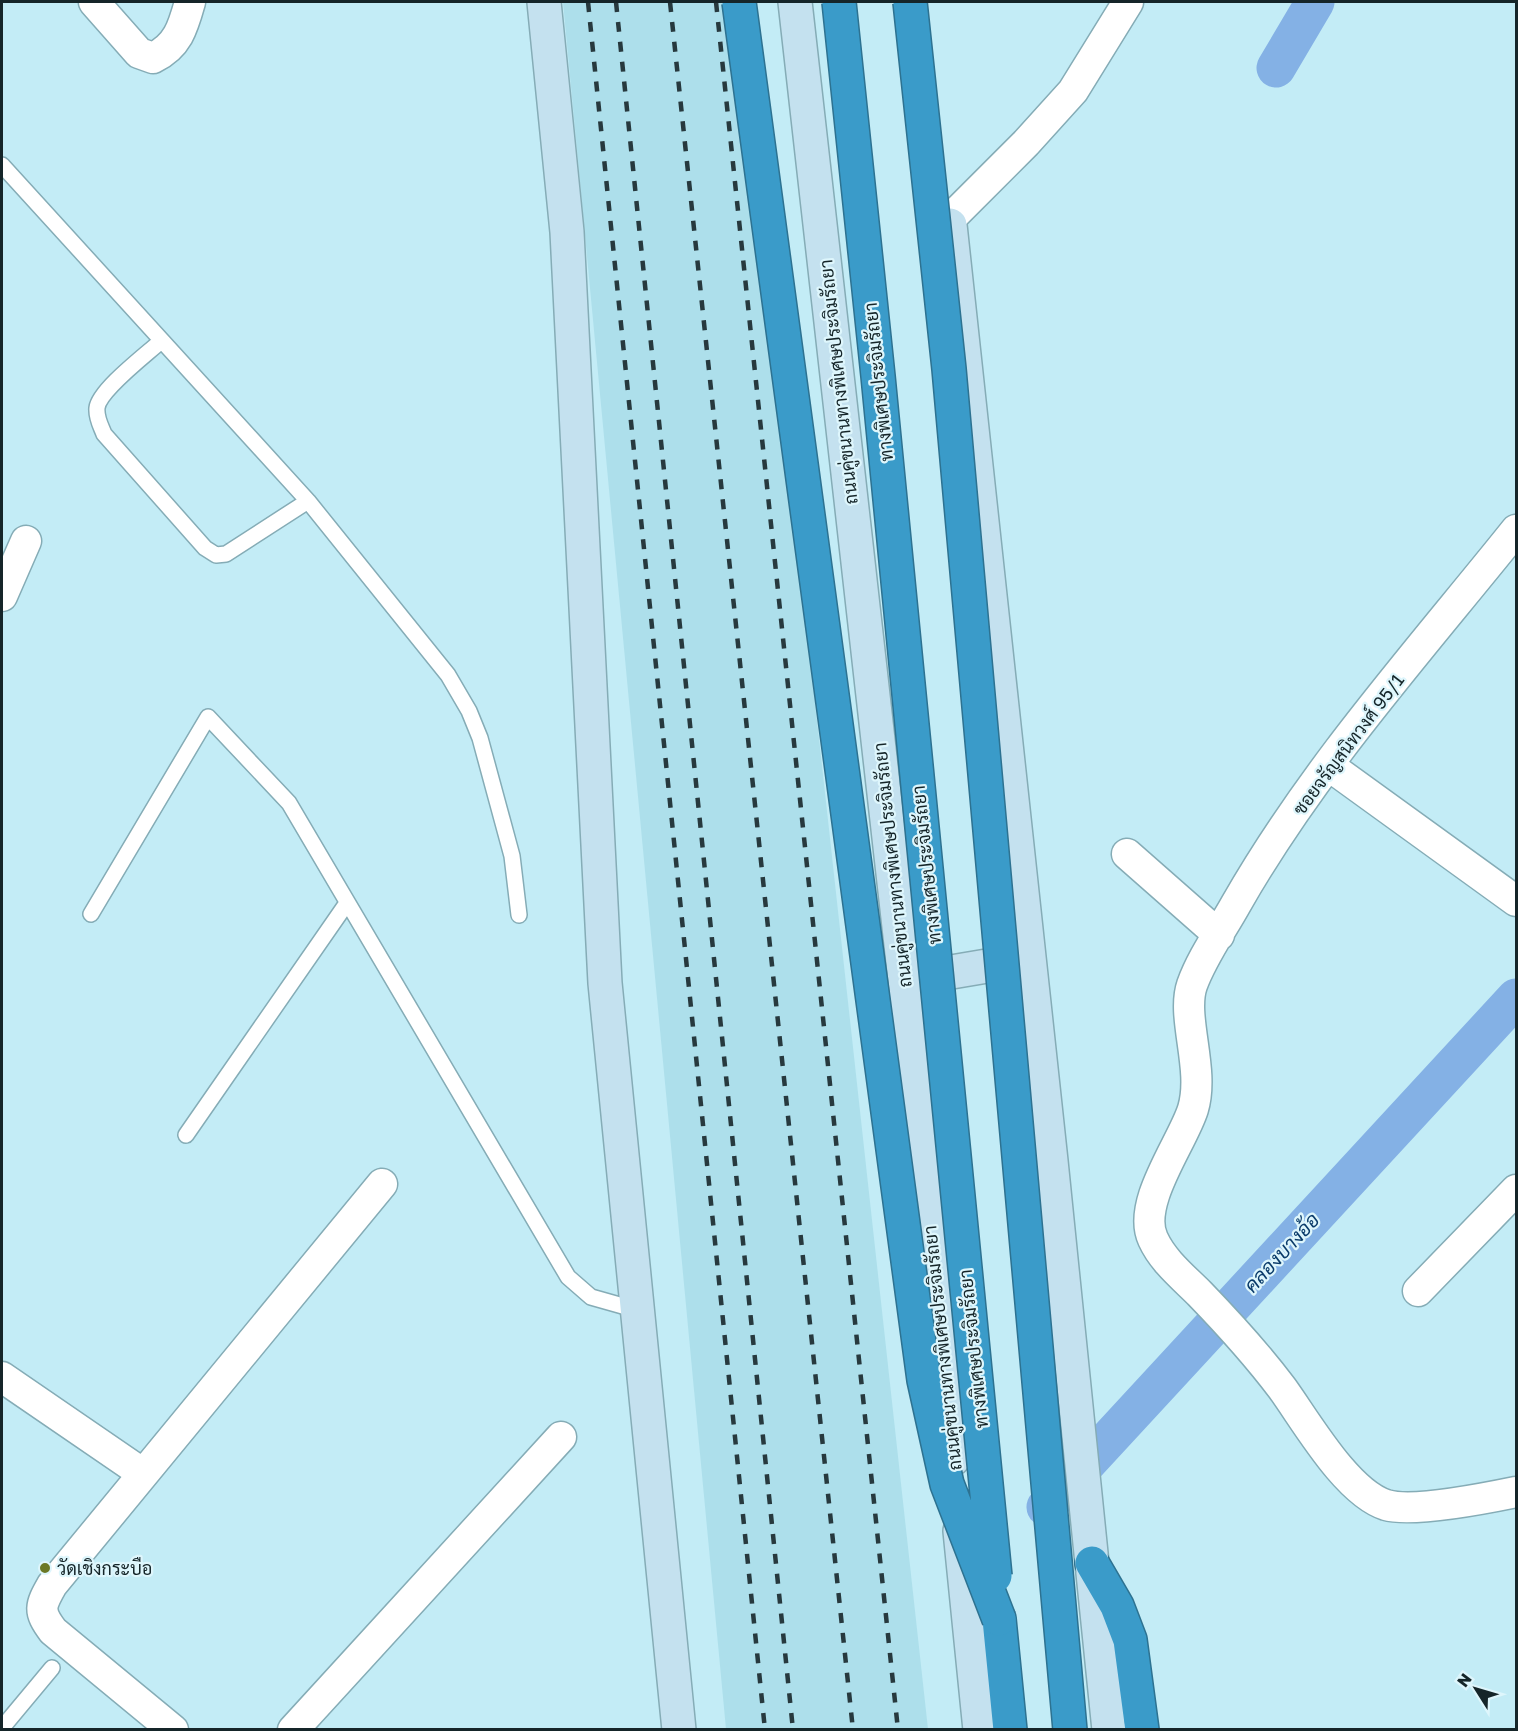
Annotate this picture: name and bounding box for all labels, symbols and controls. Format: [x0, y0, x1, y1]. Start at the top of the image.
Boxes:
street label: ถนนคู่ขนานทางพิเศษประจิมรัถยา [814, 258, 865, 506]
street label: ทางพิเศษประจิมรัถยา [859, 301, 897, 463]
street label: ซอยจรัญสนิทวงศ์ 95/1 [1287, 668, 1409, 819]
street label: ถนนคู่ขนานทางพิเศษประจิมรัถยา [868, 741, 919, 989]
street label: ทางพิเศษประจิมรัถยา [907, 784, 945, 946]
water label: คลองบางอ้อ [1238, 1207, 1324, 1297]
street label: ถนนคู่ขนานทางพิเศษประจิมรัถยา [918, 1224, 969, 1472]
street label: ทางพิเศษประจิมรัถยา [954, 1268, 992, 1430]
place label: วัดเชิงกระบือ [57, 1557, 152, 1579]
marker: วัดเชิงกระบือ [38, 1561, 52, 1575]
north arrow [1446, 1659, 1506, 1719]
text: N [1452, 1669, 1476, 1691]

